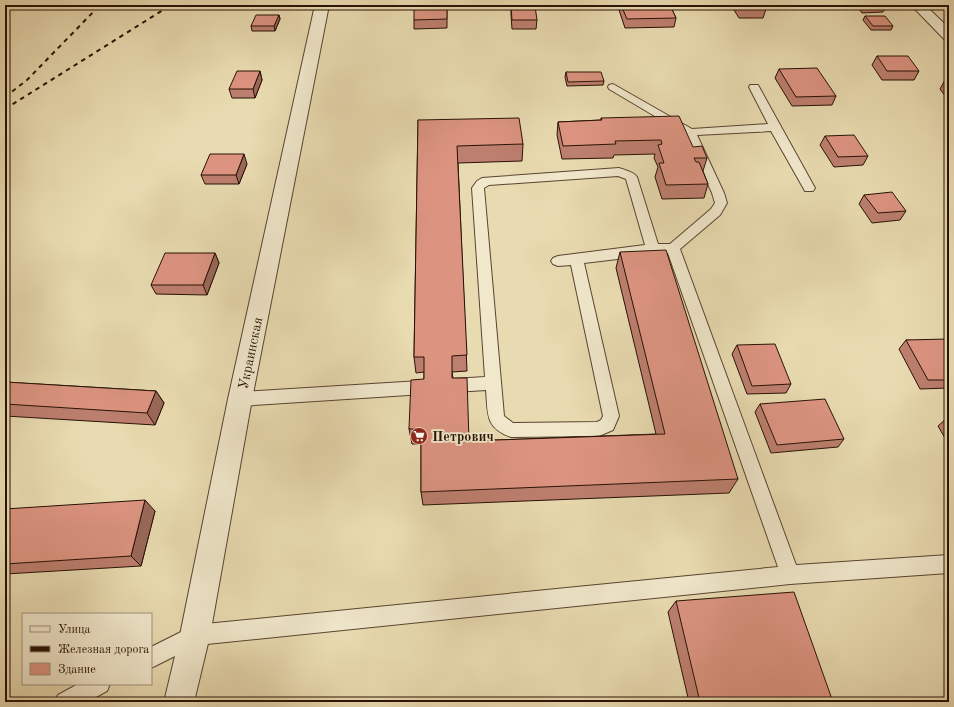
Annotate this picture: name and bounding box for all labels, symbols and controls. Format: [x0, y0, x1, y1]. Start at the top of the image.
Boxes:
street label: Украинская [237, 316, 265, 391]
supermarket icon: Петрович [409, 426, 429, 446]
place label: Петрович [432, 430, 494, 444]
legend [22, 613, 152, 685]
text: Улица [58, 624, 91, 636]
text: Железная дорога [58, 644, 149, 656]
text: Здание [58, 664, 96, 676]

